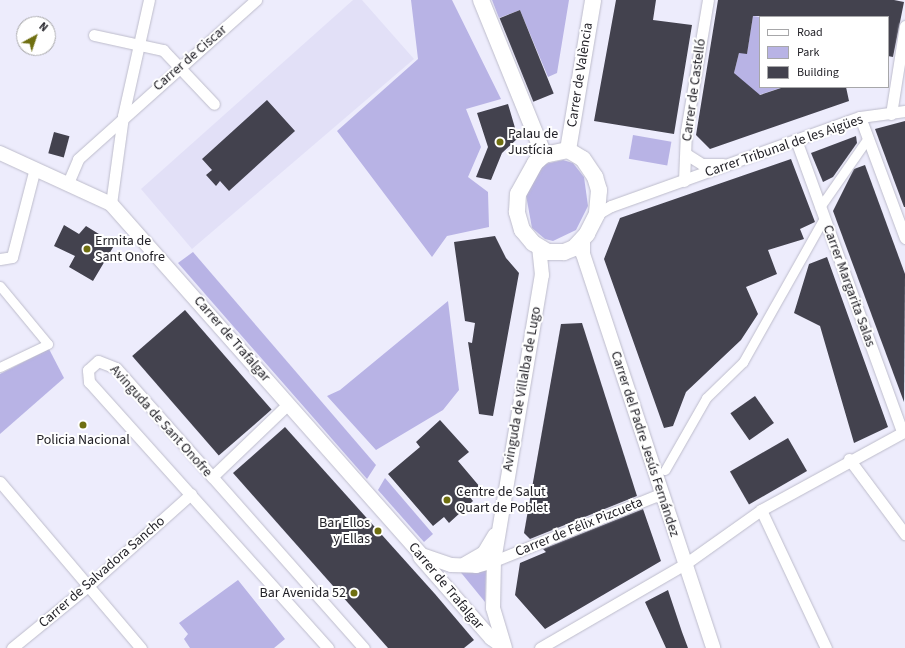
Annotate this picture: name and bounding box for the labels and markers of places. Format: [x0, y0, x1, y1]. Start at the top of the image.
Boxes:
place label: Palau de Justícia [508, 126, 558, 158]
marker: Palau de Justícia [495, 137, 505, 147]
place label: Ermita de Sant Onofre [95, 233, 165, 266]
marker: Ermita de Sant Onofre [82, 244, 92, 254]
marker: Policia Nacional [78, 420, 88, 430]
place label: Policia Nacional [36, 432, 130, 448]
place label: Centre de Salut Quart de Poblet [456, 484, 548, 516]
marker: Centre de Salut Quart de Poblet [441, 494, 453, 506]
place label: Bar Ellos y Ellas [319, 515, 370, 548]
marker: Bar Ellos y Ellas [373, 526, 383, 536]
place label: Bar Avenida 52 [259, 585, 346, 601]
marker: Bar Avenida 52 [349, 588, 359, 598]

